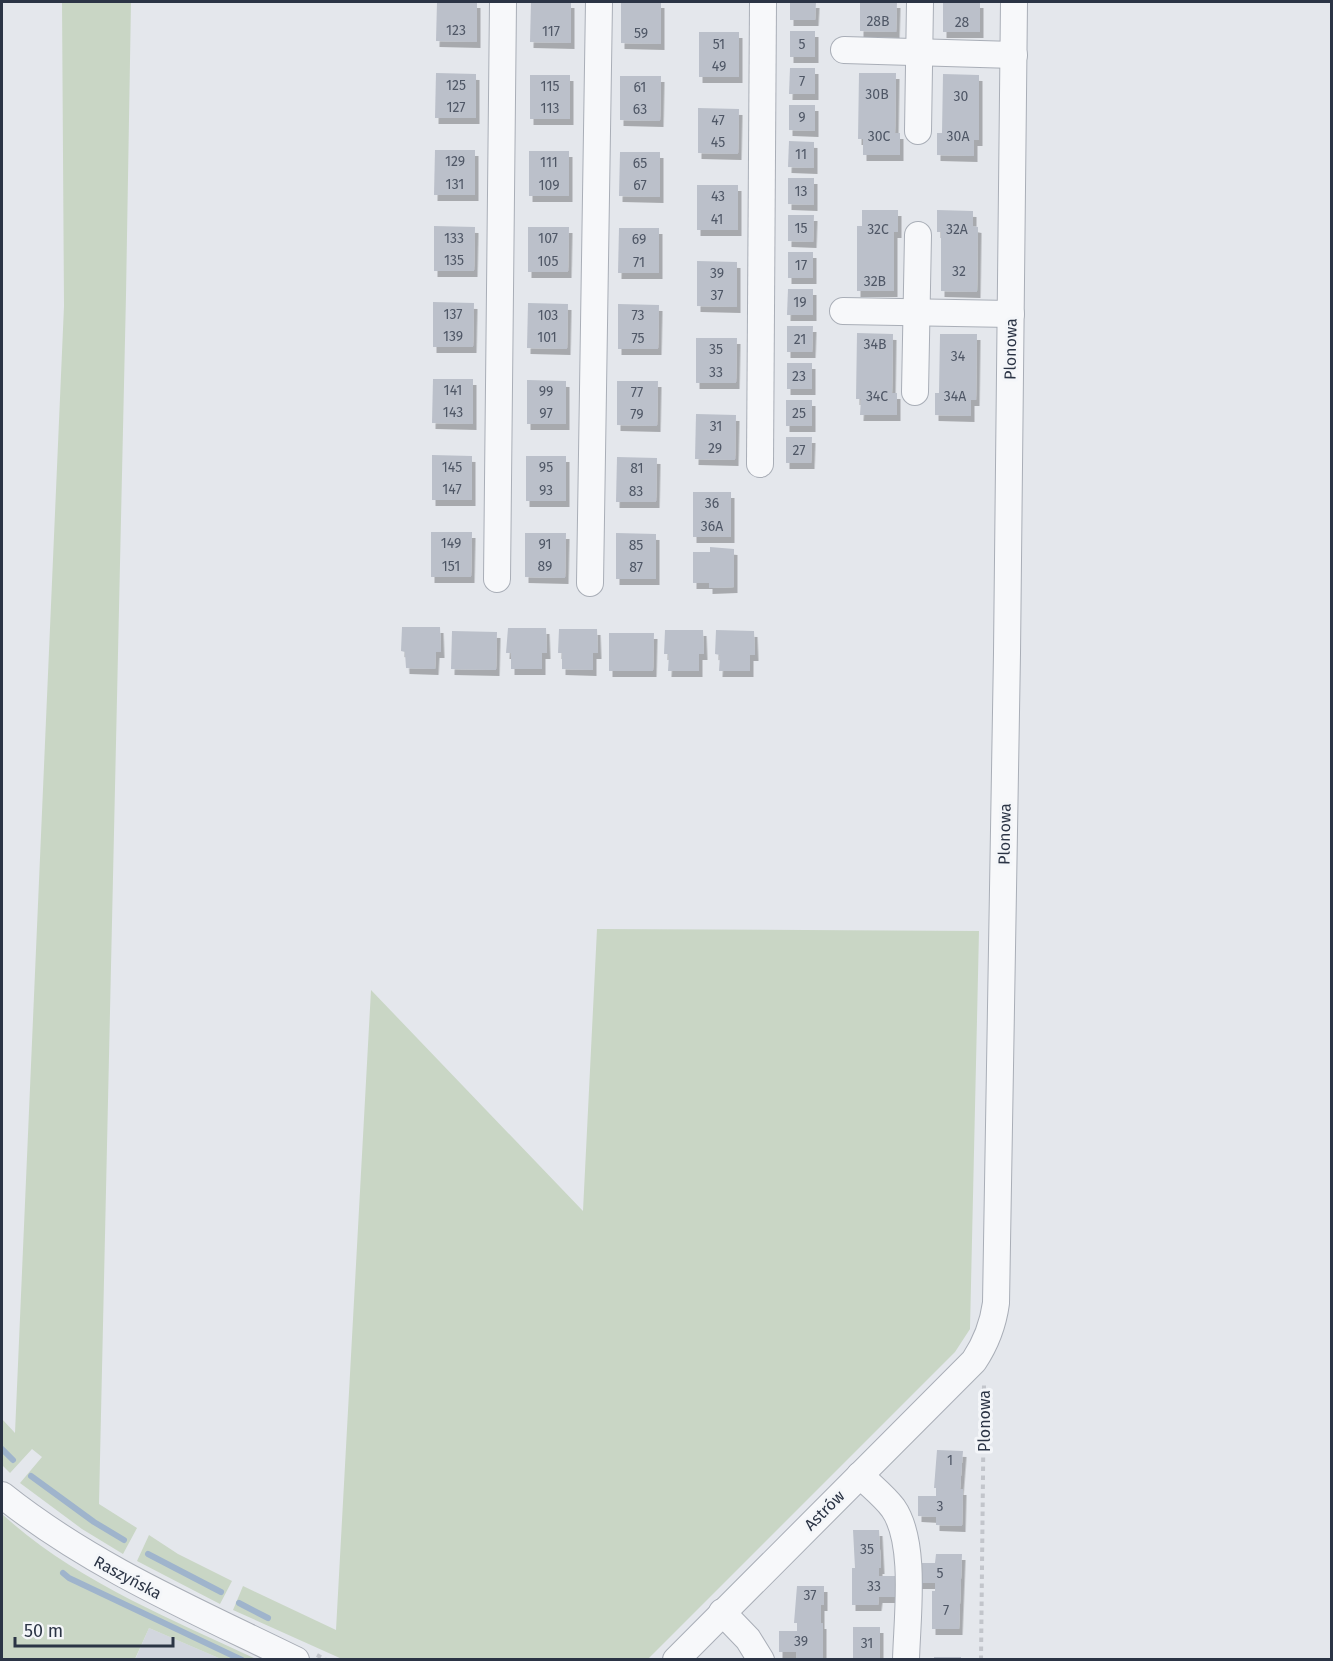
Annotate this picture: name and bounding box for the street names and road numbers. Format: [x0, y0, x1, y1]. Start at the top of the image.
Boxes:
street label: Plonowa [1000, 318, 1021, 380]
street label: Plonowa [994, 803, 1015, 865]
street label: Plonowa [975, 1390, 994, 1452]
street label: Astrów [800, 1486, 849, 1534]
street label: Raszyńska [91, 1552, 165, 1603]

